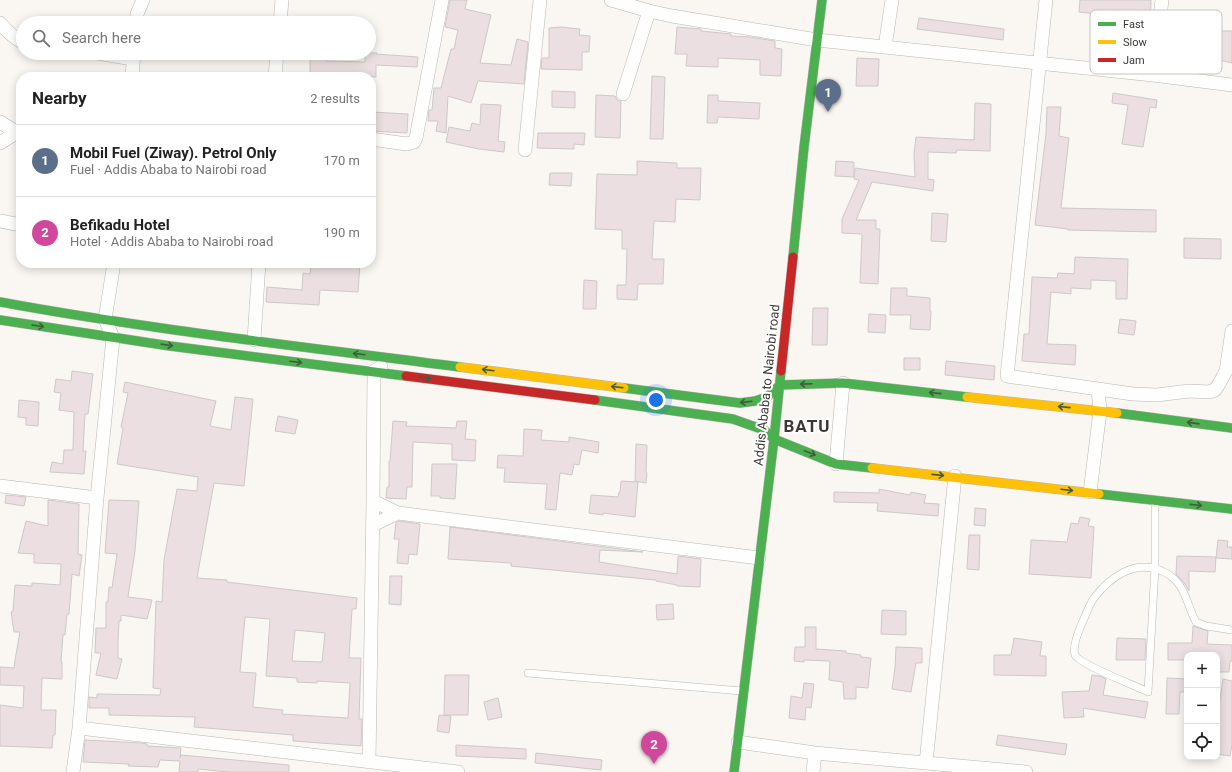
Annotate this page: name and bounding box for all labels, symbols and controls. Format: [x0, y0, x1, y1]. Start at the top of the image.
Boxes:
legend [1090, 10, 1222, 74]
search box [16, 16, 376, 60]
text: Fast [1123, 18, 1145, 31]
icon: search [30, 27, 52, 49]
text: Search here [62, 29, 141, 47]
text: Slow [1123, 36, 1147, 49]
text: Jam [1123, 54, 1145, 67]
pin: 1 [815, 79, 841, 112]
text: Nearby [32, 88, 87, 108]
text: 2 results [310, 91, 360, 106]
text: Mobil Fuel (Ziway). Petrol Only [70, 144, 277, 162]
text: 1 [41, 153, 49, 168]
text: 170 m [323, 153, 360, 168]
text: Fuel · Addis Ababa to Nairobi road [70, 162, 267, 177]
text: Befikadu Hotel [70, 216, 170, 234]
text: 2 [41, 225, 49, 240]
text: 190 m [323, 225, 360, 240]
text: Hotel · Addis Ababa to Nairobi road [70, 234, 273, 249]
street label: Addis Ababa to Nairobi road [751, 303, 782, 467]
one-way arrow [32, 323, 45, 331]
one-way arrow [160, 341, 173, 349]
one-way arrow [353, 350, 366, 357]
one-way arrow [289, 358, 302, 365]
one-way arrow [482, 366, 495, 374]
one-way arrow [418, 374, 431, 382]
one-way arrow [800, 381, 813, 388]
one-way arrow [611, 383, 624, 391]
one-way arrow [929, 389, 942, 397]
your location [646, 390, 666, 410]
one-way arrow [740, 398, 753, 406]
one-way arrow [1058, 403, 1071, 411]
district label: BATU [784, 416, 831, 436]
one-way arrow [1187, 419, 1200, 427]
one-way arrow [804, 450, 816, 458]
one-way arrow [931, 471, 944, 478]
one-way arrow [1060, 486, 1073, 493]
one-way arrow [1189, 501, 1202, 509]
map controls [1184, 652, 1220, 760]
button: + [1184, 652, 1220, 688]
button: − [1184, 688, 1220, 724]
button: locate [1184, 724, 1220, 760]
pin: 2 [641, 731, 667, 764]

